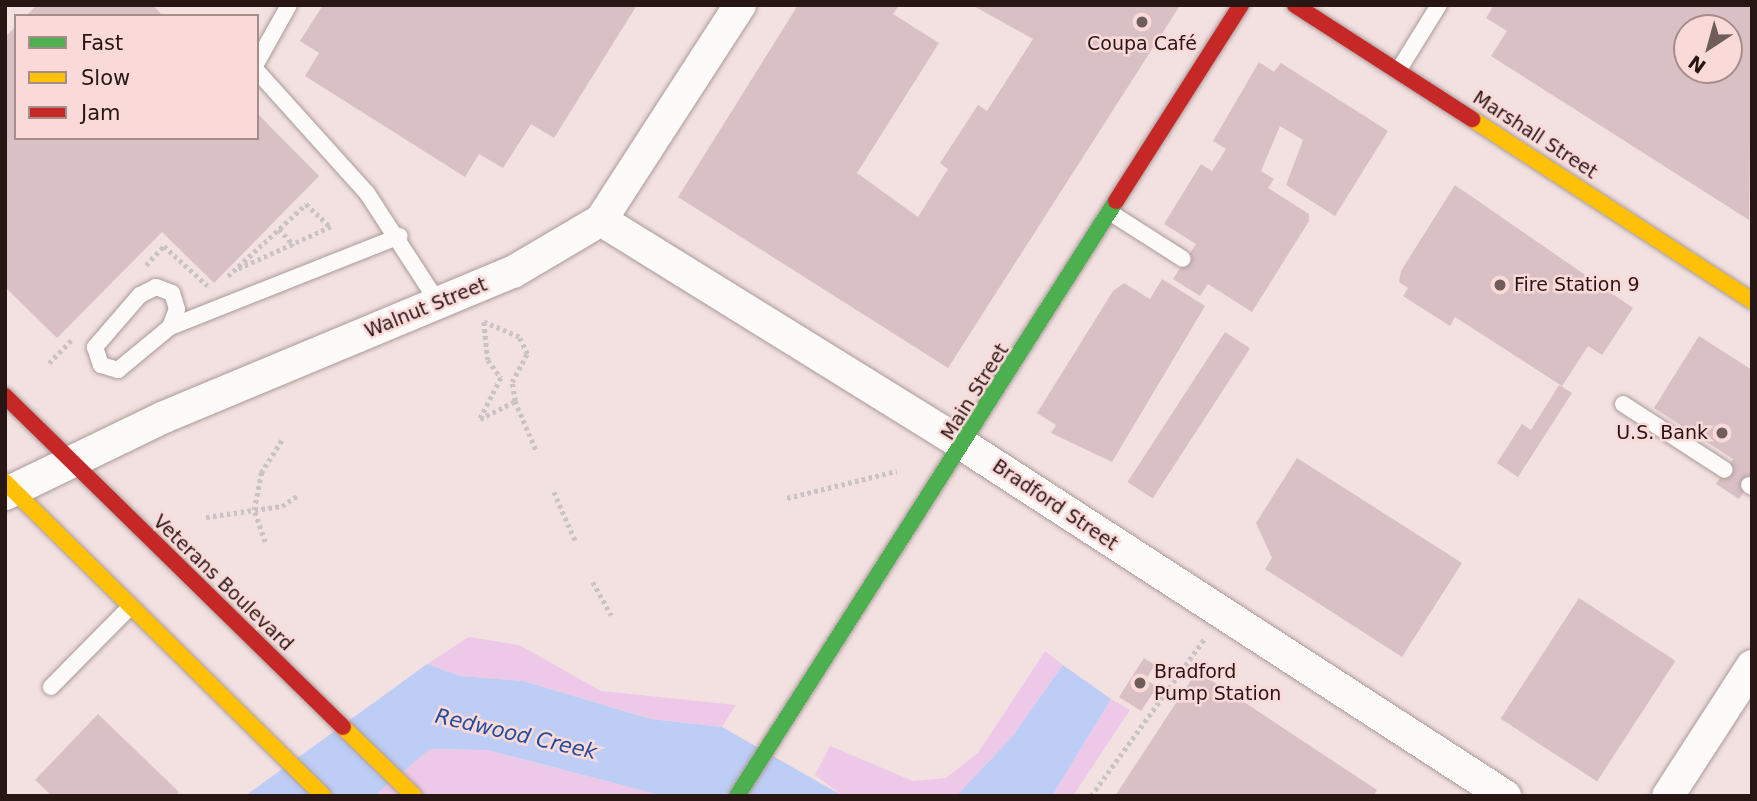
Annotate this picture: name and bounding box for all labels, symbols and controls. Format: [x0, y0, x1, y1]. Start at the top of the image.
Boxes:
legend [14, 14, 259, 140]
marker: Coupa Café [1134, 14, 1150, 30]
north arrow [1673, 14, 1743, 84]
text: Fast [81, 31, 123, 55]
place label: Coupa Café [1087, 33, 1197, 55]
text: N [1684, 51, 1710, 78]
text: Slow [81, 66, 130, 90]
street label: Marshall Street [1469, 86, 1601, 184]
text: Jam [81, 101, 121, 125]
street label: Walnut Street [362, 273, 490, 343]
place label: Fire Station 9 [1514, 274, 1640, 296]
marker: Fire Station 9 [1492, 277, 1508, 293]
street label: Main Street [936, 340, 1014, 444]
place label: U.S. Bank [1616, 422, 1708, 444]
marker: U.S. Bank [1714, 425, 1730, 441]
street label: Bradford Street [988, 455, 1122, 555]
street label: Veterans Boulevard [148, 510, 298, 656]
place label: Bradford Pump Station [1154, 661, 1281, 705]
marker: Bradford Pump Station [1132, 675, 1148, 691]
water label: Redwood Creek [433, 703, 599, 765]

